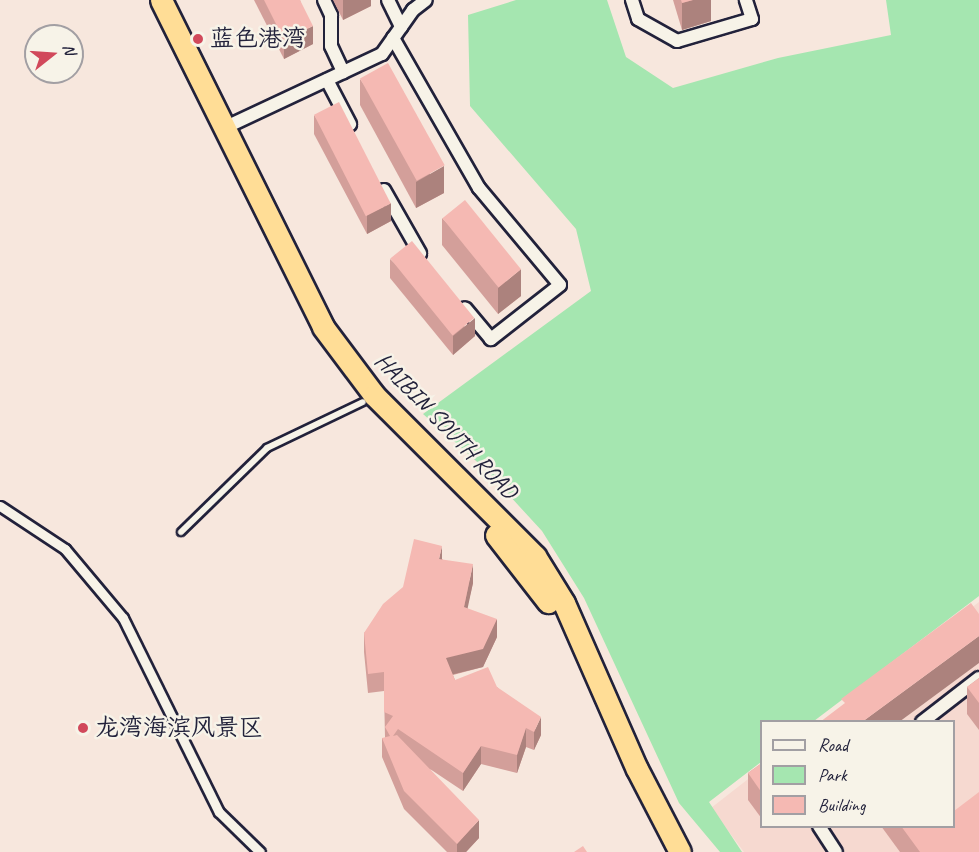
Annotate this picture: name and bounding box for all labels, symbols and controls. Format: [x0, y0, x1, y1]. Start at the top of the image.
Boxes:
north arrow [24, 24, 84, 84]
place label: 蓝色港湾 [210, 25, 306, 53]
marker: 蓝色港湾 [191, 32, 205, 46]
text: N [58, 42, 80, 57]
street label: HAIBIN SOUTH ROAD [369, 347, 523, 505]
place label: 龙湾海滨风景区 [95, 714, 263, 742]
legend [760, 720, 955, 828]
marker: 龙湾海滨风景区 [76, 721, 90, 735]
text: Road [818, 734, 848, 756]
text: Park [818, 764, 847, 786]
text: Building [818, 794, 865, 816]

